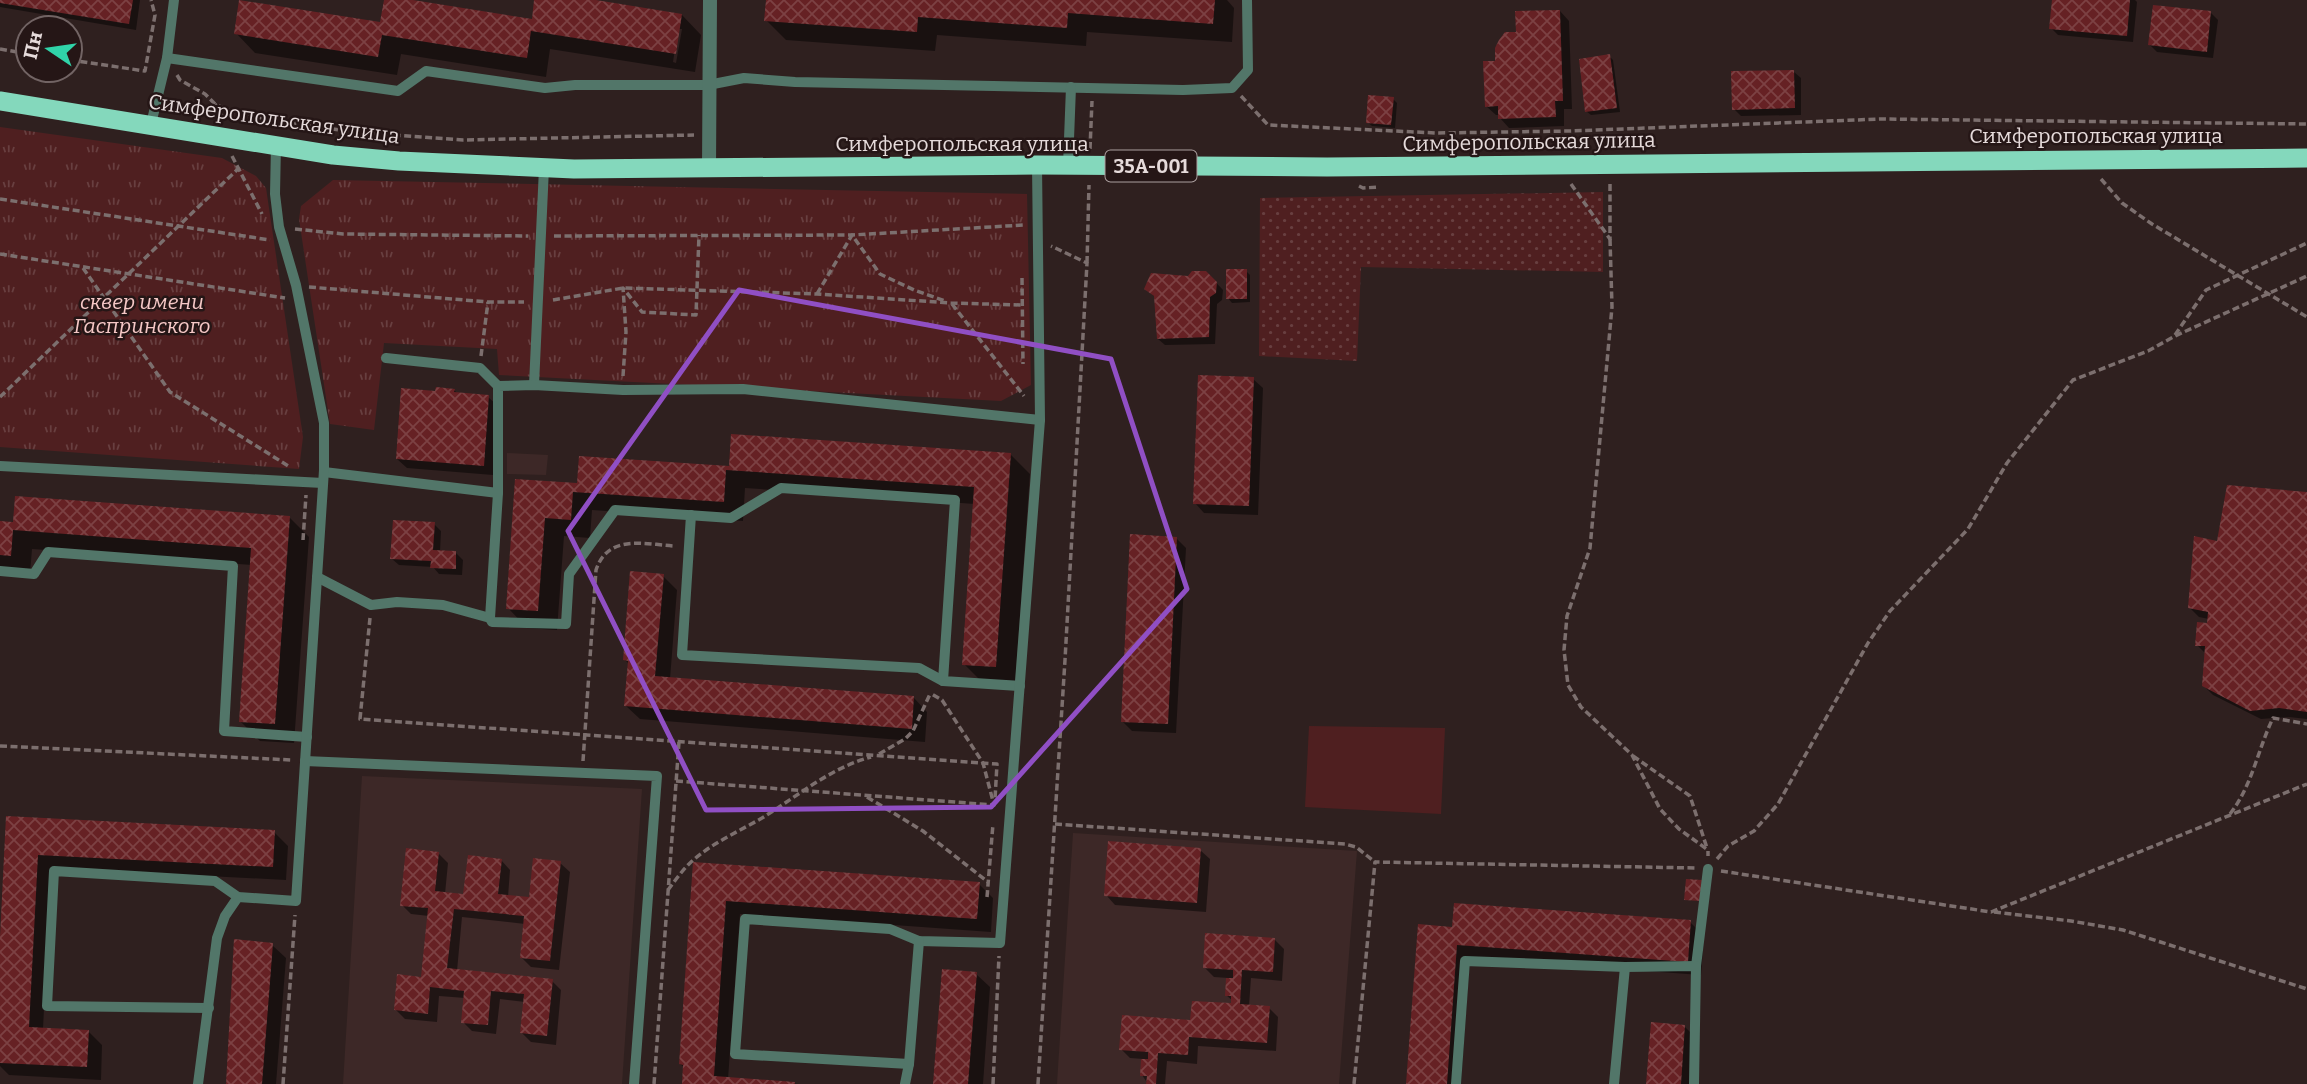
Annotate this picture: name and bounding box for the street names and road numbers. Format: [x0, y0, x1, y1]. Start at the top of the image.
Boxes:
street label: Симферопольская улица [147, 88, 402, 150]
street label: Симферопольская улица [1969, 123, 2223, 149]
street label: Симферопольская улица [1402, 127, 1656, 157]
street label: Симферопольская улица [835, 131, 1089, 157]
road number: 35А-001 [1106, 150, 1196, 182]

